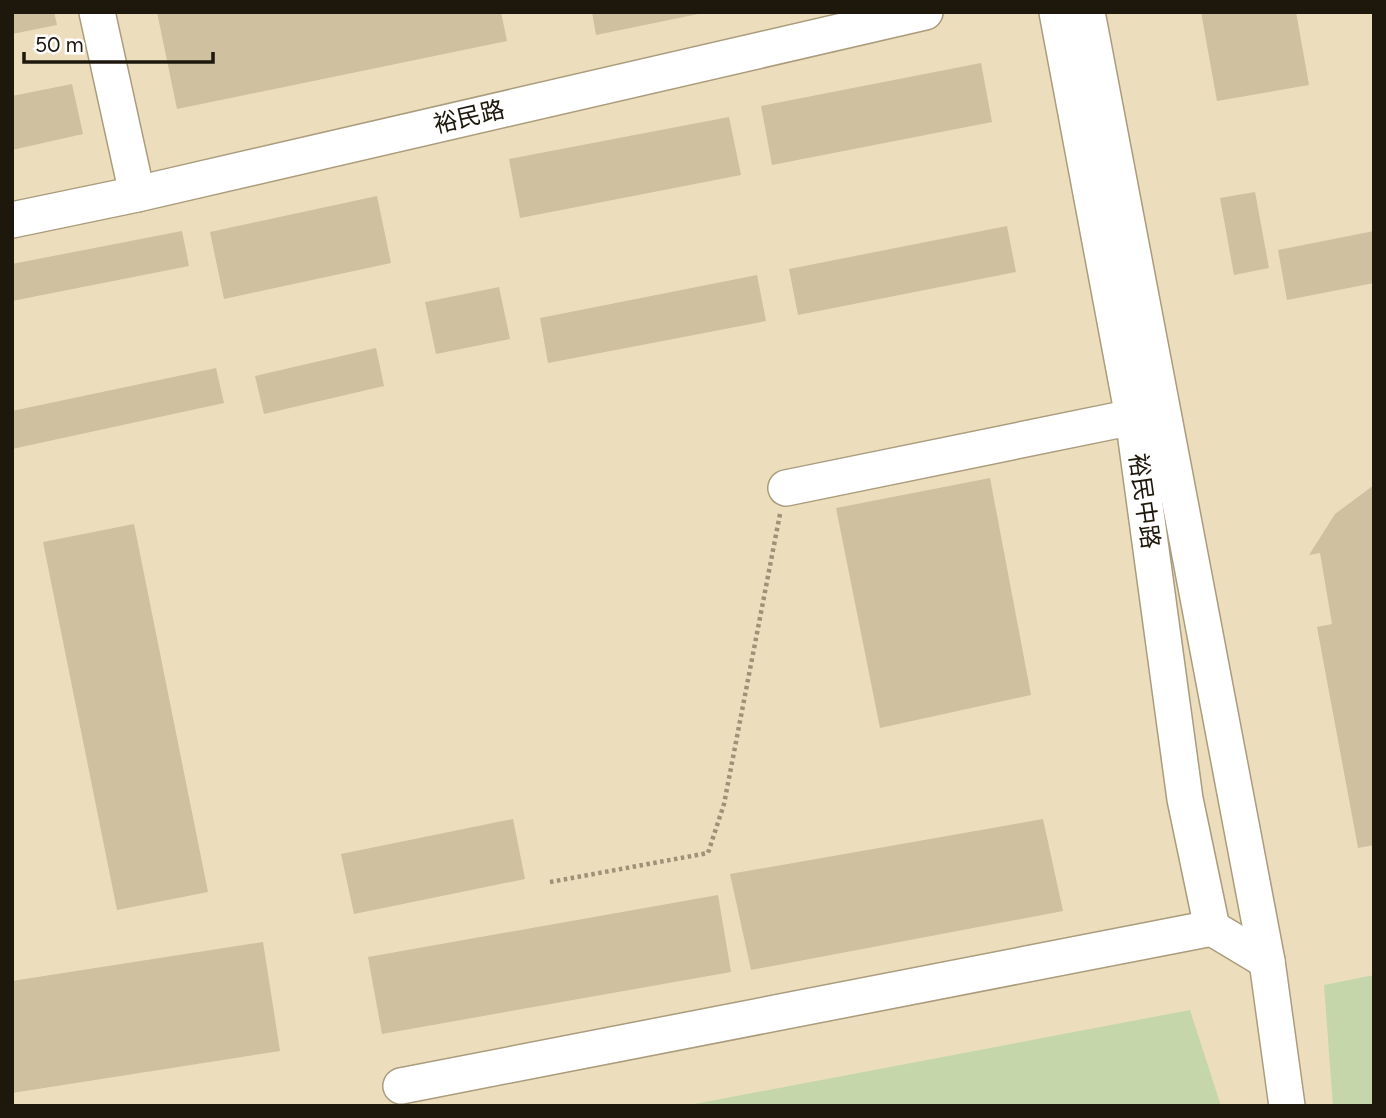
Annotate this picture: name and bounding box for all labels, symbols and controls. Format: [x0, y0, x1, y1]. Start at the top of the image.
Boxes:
scale bar [24, 21, 214, 65]
text: 50 m [35, 32, 84, 57]
street label: 裕民路 [431, 94, 507, 139]
street label: 裕民中路 [1123, 451, 1166, 550]

